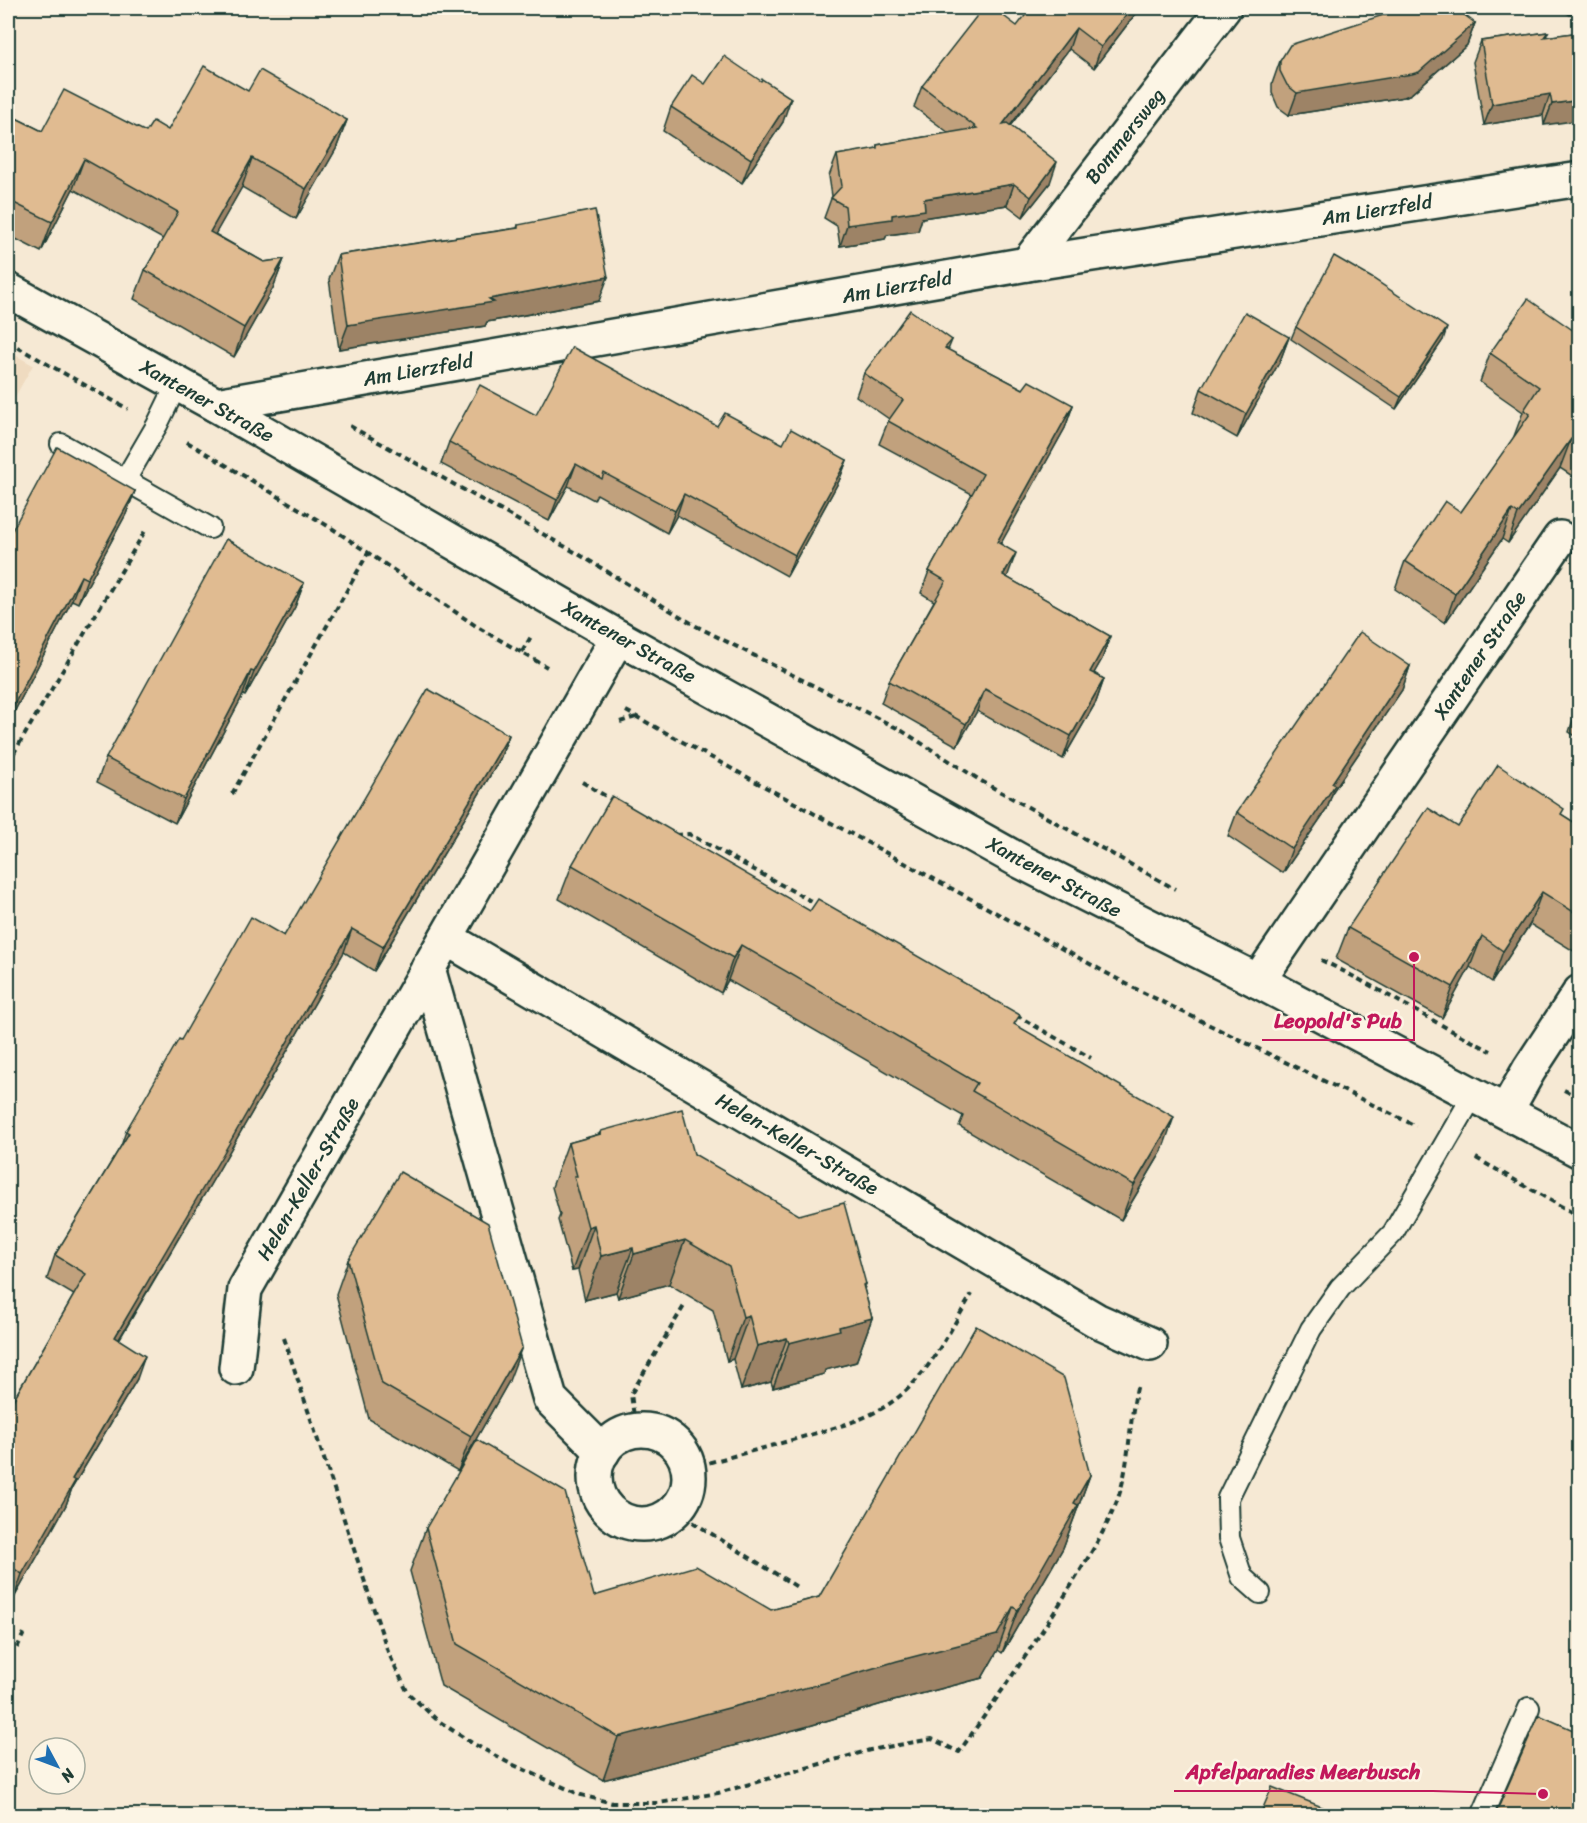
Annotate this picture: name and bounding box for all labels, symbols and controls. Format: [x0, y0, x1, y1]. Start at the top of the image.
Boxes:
street label: Bommersweg [1076, 80, 1174, 192]
street label: Am Lierzfeld [1318, 184, 1436, 236]
street label: Am Lierzfeld [838, 260, 956, 314]
street label: Am Lierzfeld [359, 343, 477, 397]
street label: Xantener Straße [132, 349, 281, 452]
street label: Xantener Straße [1423, 583, 1536, 727]
street label: Xantener Straße [554, 590, 703, 693]
street label: Xantener Straße [979, 826, 1128, 927]
callout: Leopold's Pub [1262, 1001, 1414, 1040]
text: Leopold's Pub [1274, 1002, 1402, 1040]
street label: Helen-Keller-Straße [709, 1083, 886, 1205]
street label: Helen-Keller-Straße [247, 1090, 369, 1267]
north arrow [27, 1736, 87, 1796]
callout: Apfelparadies Meerbusch [1174, 1752, 1433, 1791]
text: Apfelparadies Meerbusch [1185, 1753, 1420, 1791]
text: N [53, 1761, 83, 1790]

